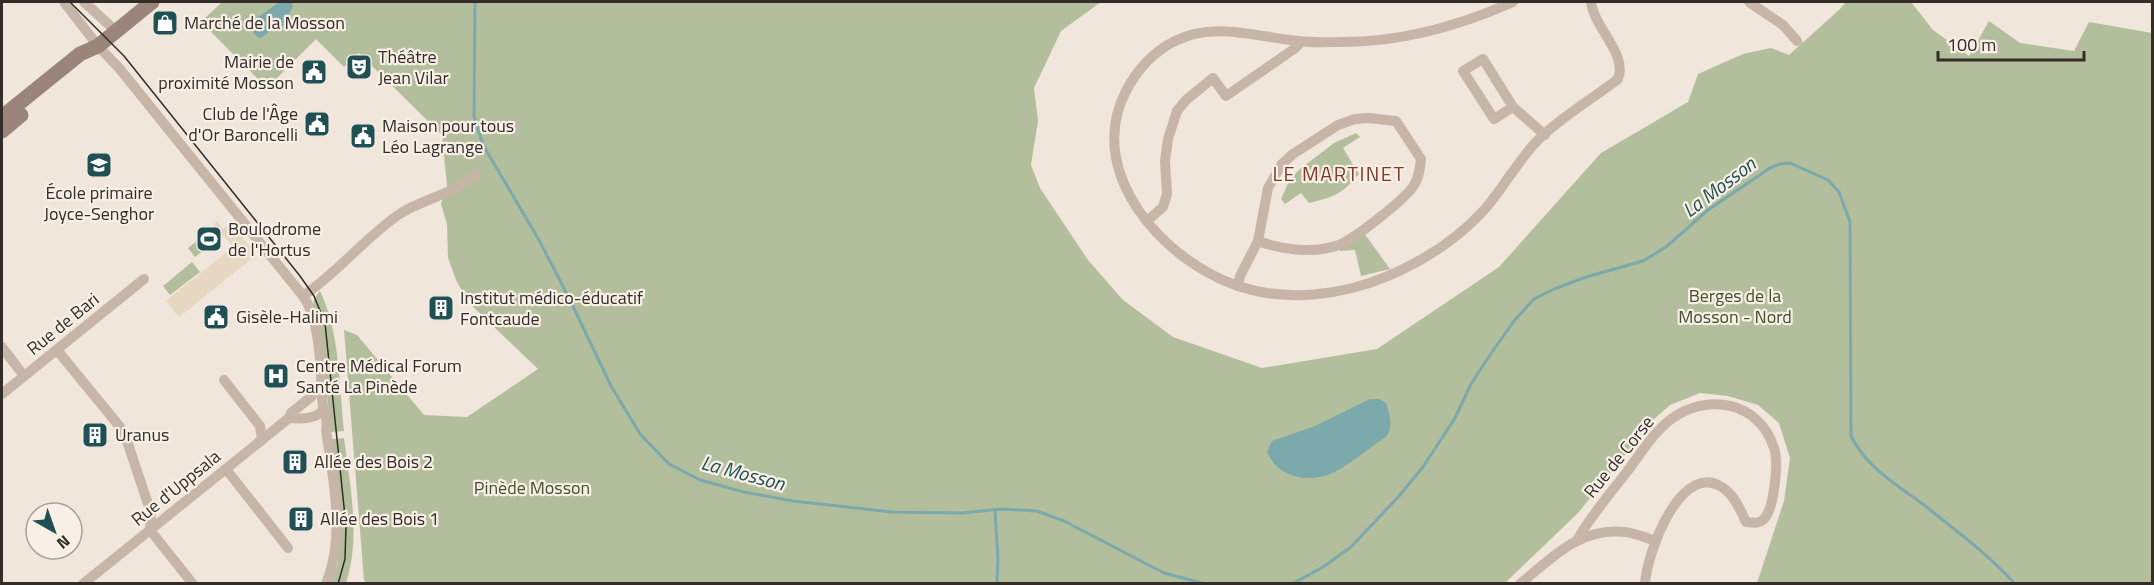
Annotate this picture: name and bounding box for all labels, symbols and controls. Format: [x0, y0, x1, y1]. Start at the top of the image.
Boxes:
shop icon: Marché de la Mosson [150, 8, 180, 38]
place label: Marché de la Mosson [184, 9, 345, 36]
scale bar [1938, 24, 2084, 62]
text: 100 m [1947, 31, 1996, 58]
place label: Théâtre Jean Vilar [378, 43, 449, 91]
place label: Mairie de proximité Mosson [158, 48, 294, 96]
theatre icon: Théâtre Jean Vilar [344, 52, 374, 82]
public building icon: Mairie de proximité Mosson [299, 57, 329, 87]
place label: Club de l'Âge d'Or Baroncelli [188, 100, 298, 148]
public building icon: Club de l'Âge d'Or Baroncelli [302, 109, 332, 139]
place label: Maison pour tous Léo Lagrange [382, 112, 514, 160]
public building icon: Maison pour tous Léo Lagrange [348, 121, 378, 151]
water label: La Mosson [1675, 148, 1763, 225]
school or university icon: École primaire Joyce-Senghor [84, 150, 114, 180]
district label: LE MARTINET [1273, 158, 1405, 189]
place label: École primaire Joyce-Senghor [44, 179, 154, 227]
place label: Boulodrome de l'Hortus [228, 215, 321, 263]
sports icon: Boulodrome de l'Hortus [194, 224, 224, 254]
park label: Berges de la Mosson - Nord [1678, 282, 1792, 330]
place label: Institut médico-éducatif Fontcaude [460, 284, 643, 332]
street label: Rue de Bari [21, 286, 105, 361]
building icon: Institut médico-éducatif Fontcaude [426, 293, 456, 323]
public building icon: Gisèle-Halimi [201, 302, 231, 332]
place label: Gisèle-Halimi [236, 303, 338, 330]
place label: Centre Médical Forum Santé La Pinède [296, 352, 462, 400]
hospital icon: Centre Médical Forum Santé La Pinède [261, 361, 291, 391]
street label: Rue de Corse [1577, 410, 1660, 504]
building icon: Uranus [80, 420, 110, 450]
place label: Uranus [115, 421, 169, 448]
street label: Rue d'Uppsala [125, 443, 226, 532]
building icon: Allée des Bois 2 [280, 447, 310, 477]
water label: La Mosson [698, 447, 789, 499]
place label: Allée des Bois 2 [314, 448, 433, 475]
park label: Pinède Mosson [474, 474, 590, 501]
north arrow [24, 501, 84, 561]
building icon: Allée des Bois 1 [286, 504, 316, 534]
place label: Allée des Bois 1 [320, 505, 439, 532]
text: N [52, 530, 76, 555]

